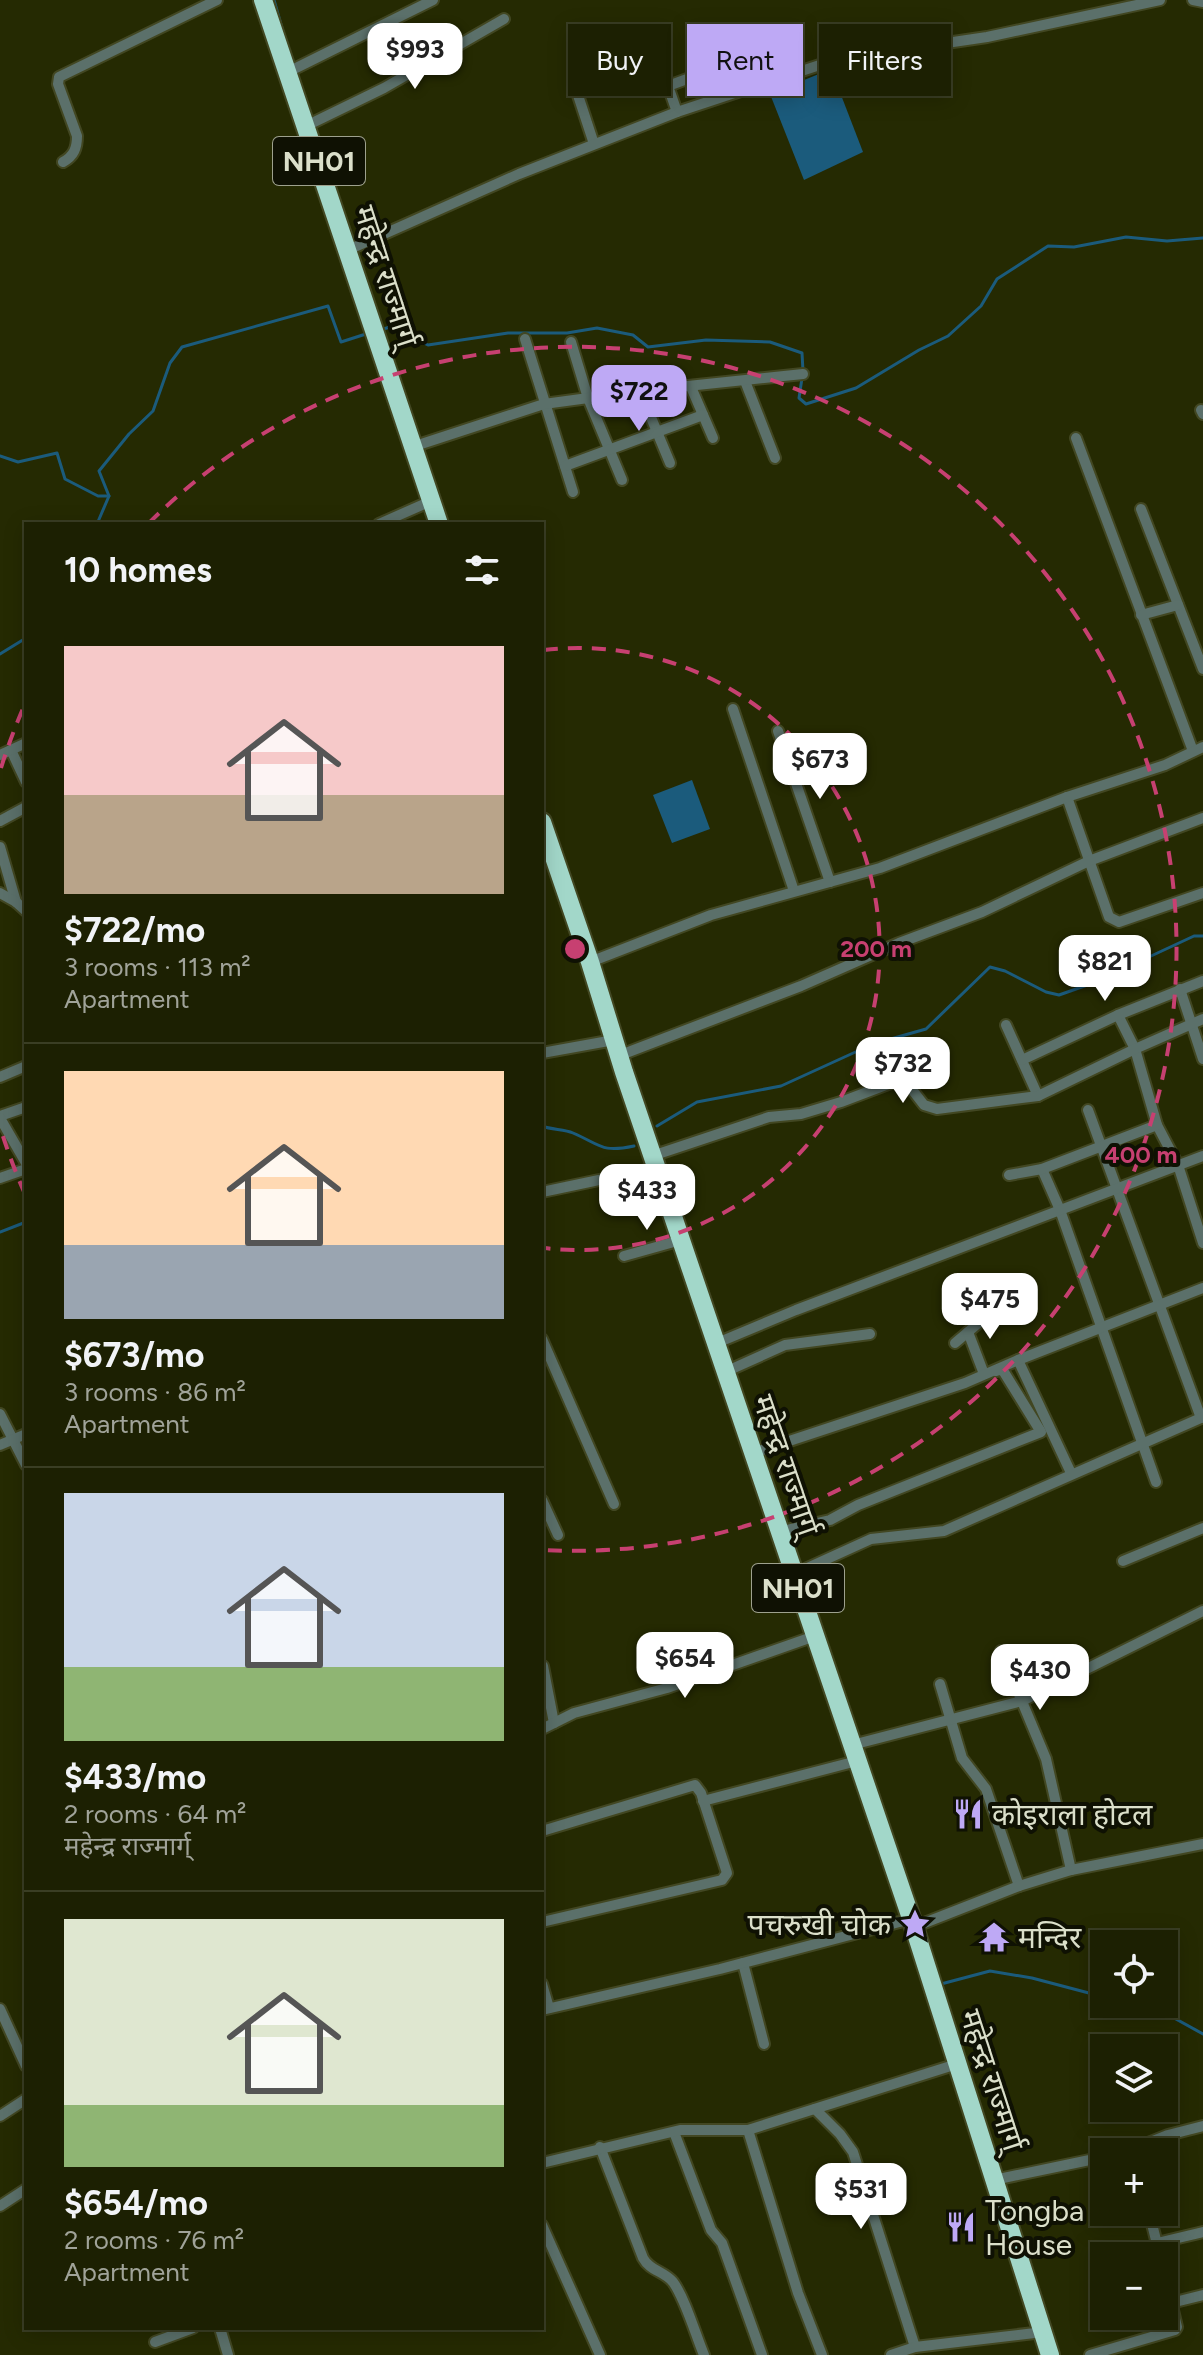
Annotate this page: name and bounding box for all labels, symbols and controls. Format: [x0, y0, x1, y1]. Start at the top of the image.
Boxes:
pin: $993 [368, 23, 462, 91]
chip: Buy [568, 24, 671, 96]
chip: Rent [687, 24, 803, 96]
chip: Filters [819, 24, 951, 96]
text: $993 [385, 33, 445, 65]
road number: NH01 [273, 137, 365, 185]
street label: महेन्द्र राज्मार्ग् [346, 201, 427, 355]
pin: $722 [592, 365, 686, 433]
text: $722 [610, 375, 668, 407]
icon: filters [460, 548, 504, 592]
text: 10 homes [64, 550, 212, 591]
icon: home [212, 698, 356, 842]
pin: $673 [773, 733, 867, 801]
text: $673 [791, 743, 849, 775]
text: $722/mo [64, 910, 205, 951]
text: 200 m [840, 934, 912, 963]
centre of rings [561, 935, 589, 963]
pin: $821 [1058, 935, 1152, 1003]
text: $821 [1077, 945, 1133, 977]
text: 3 rooms · 113 m² [64, 951, 251, 983]
text: Apartment [64, 983, 190, 1015]
pin: $732 [856, 1037, 950, 1105]
text: $732 [874, 1047, 932, 1079]
icon: home [212, 1123, 356, 1267]
text: 400 m [1105, 1140, 1177, 1169]
pin: $433 [600, 1164, 694, 1232]
text: $433 [617, 1174, 677, 1206]
pin: $475 [943, 1273, 1037, 1341]
text: $475 [960, 1283, 1020, 1315]
text: $673/mo [64, 1335, 204, 1376]
text: 3 rooms · 86 m² [64, 1376, 246, 1408]
street label: महेन्द्र राज्मार्ग् [745, 1390, 829, 1544]
text: Apartment [64, 1408, 190, 1440]
icon: home [212, 1545, 356, 1689]
road number: NH01 [752, 1564, 844, 1612]
pin: $654 [638, 1632, 732, 1700]
text: $654 [654, 1642, 716, 1674]
pin: $430 [993, 1644, 1087, 1712]
text: $430 [1009, 1654, 1071, 1686]
text: $433/mo [64, 1757, 206, 1798]
place label: कोइराला होटल [992, 1796, 1153, 1833]
restaurant icon: कोइराला होटल [951, 1797, 985, 1831]
text: 2 rooms · 64 m² [64, 1798, 246, 1830]
text: महेन्द्र राज्मार्ग् [64, 1830, 191, 1862]
place label: पचरुखी चोक [747, 1906, 892, 1943]
place icon: पचरुखी चोक [898, 1907, 932, 1941]
place label: मन्दिर [1018, 1919, 1082, 1956]
temple icon: मन्दिर [977, 1920, 1011, 1954]
map controls [1090, 1930, 1178, 2330]
button: locate [1090, 1930, 1178, 2018]
icon: home [212, 1971, 356, 2115]
street label: महेन्द्र राज्मार्ग् [952, 2005, 1033, 2159]
button: layers [1090, 2034, 1178, 2122]
button: + [1090, 2138, 1178, 2226]
pin: $531 [814, 2163, 908, 2231]
text: $531 [834, 2173, 888, 2205]
text: $654/mo [64, 2183, 208, 2224]
place label: Tongba House [985, 2192, 1084, 2263]
restaurant icon: Tongba House [944, 2210, 978, 2244]
text: 2 rooms · 76 m² [64, 2224, 244, 2256]
button: − [1090, 2242, 1178, 2330]
text: Apartment [64, 2256, 190, 2288]

